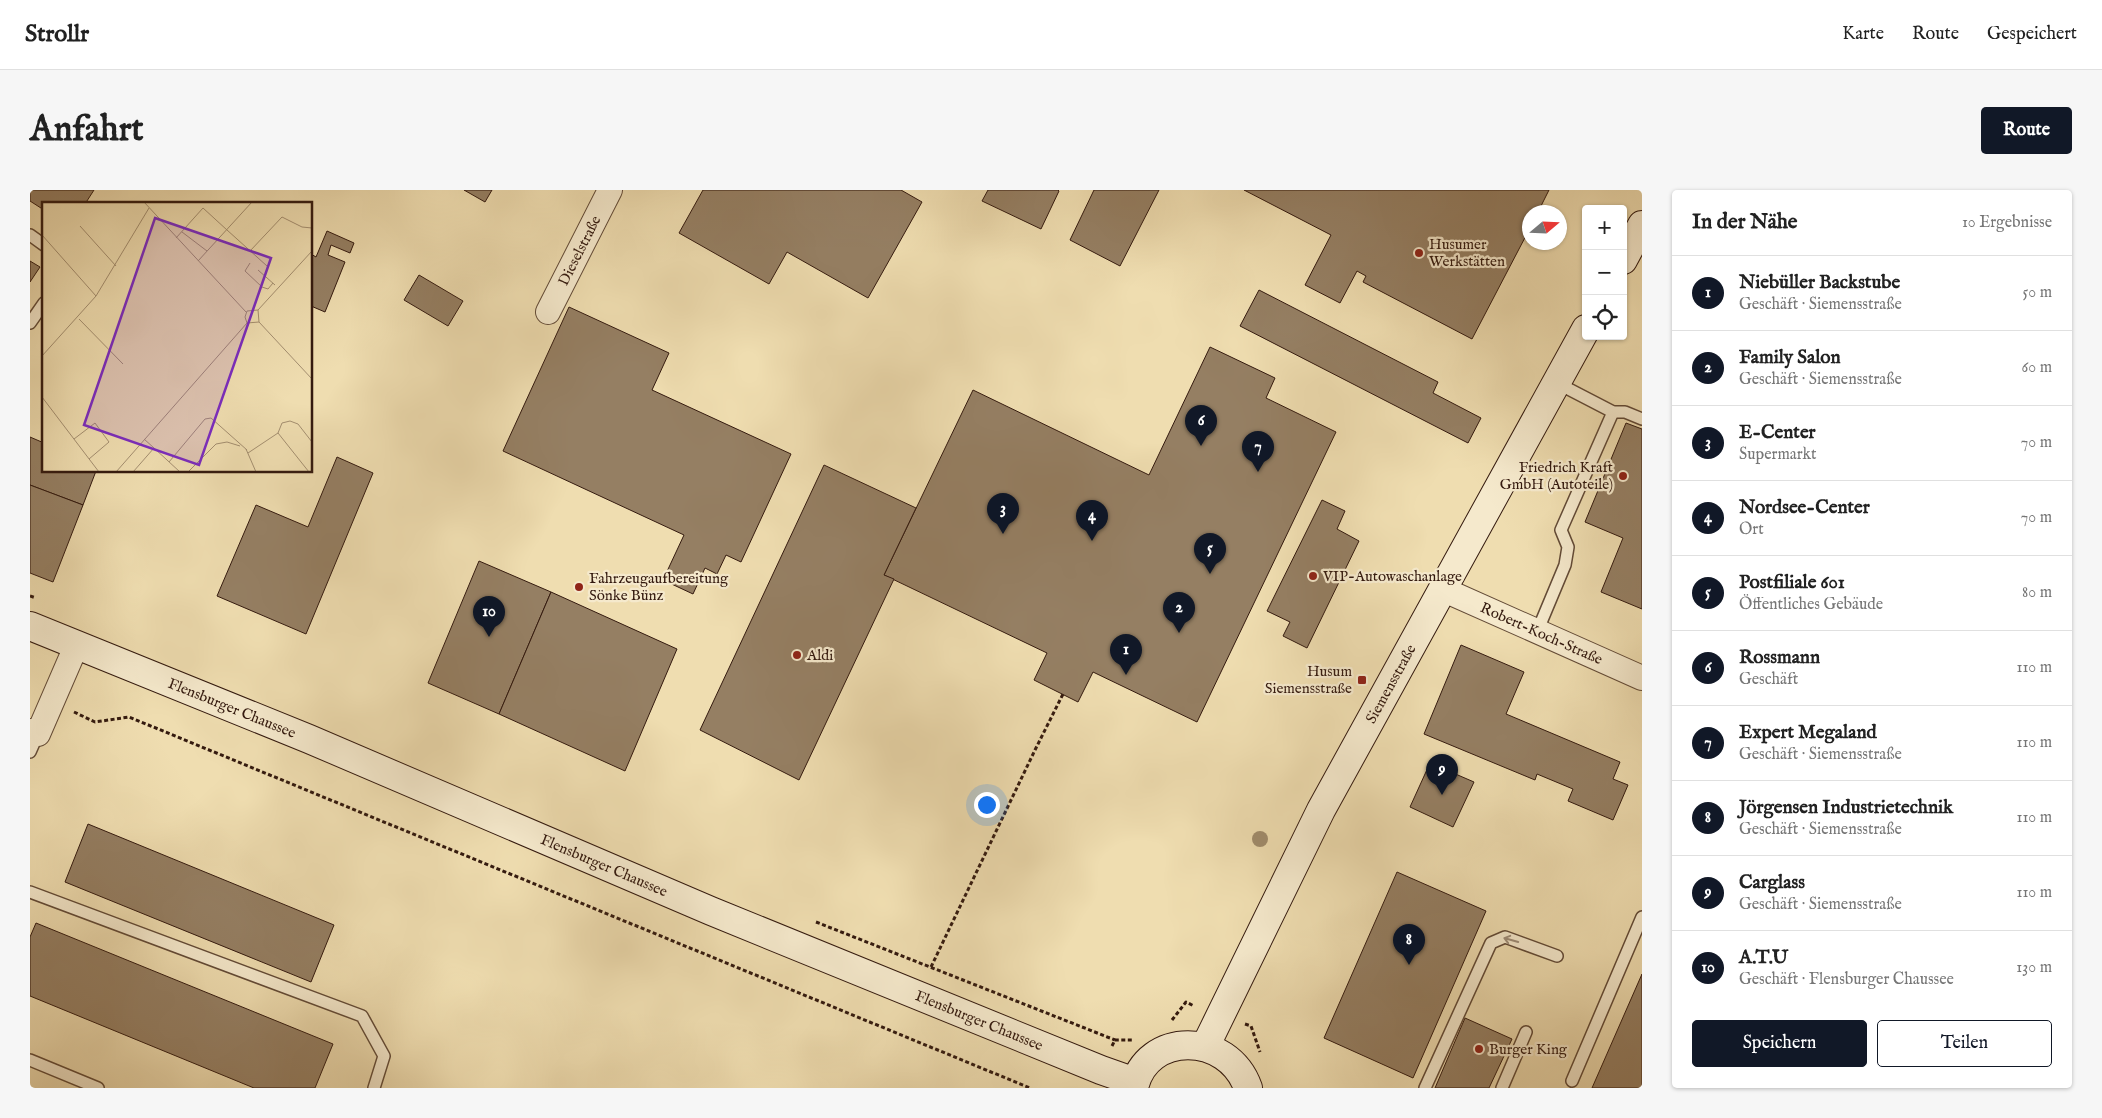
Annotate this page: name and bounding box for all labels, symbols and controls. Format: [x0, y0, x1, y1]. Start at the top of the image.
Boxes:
text: Strollr [25, 19, 89, 50]
text: Karte [1842, 23, 1884, 46]
text: Route [1912, 23, 1959, 46]
text: Gespeichert [1987, 23, 2077, 46]
button: Route [1981, 107, 2072, 154]
text: Anfahrt [30, 108, 144, 153]
inset map [42, 202, 312, 472]
north arrow [1522, 205, 1567, 250]
map controls [1582, 205, 1627, 340]
button: + [1582, 205, 1627, 250]
text: In der Nähe [1692, 209, 1798, 236]
street label: Dieselstraße [554, 212, 605, 289]
text: 10 Ergebnisse [1962, 213, 2052, 233]
place label: Husumer Werkstätten [1429, 235, 1505, 271]
marker: Husumer Werkstätten [1413, 247, 1425, 259]
button: − [1582, 250, 1627, 295]
text: Niebüller Backstube [1739, 271, 1900, 295]
text: 1 [1705, 283, 1711, 303]
text: 50 m [2023, 283, 2052, 303]
button: locate [1582, 295, 1627, 340]
text: Geschäft · Siemensstraße [1739, 295, 1902, 315]
text: Family Salon [1739, 346, 1841, 370]
text: 2 [1704, 358, 1712, 378]
text: 60 m [2022, 358, 2052, 378]
text: Geschäft · Siemensstraße [1739, 370, 1902, 390]
pin: 6 [1185, 405, 1217, 446]
text: E-Center [1739, 421, 1816, 445]
pin: 7 [1242, 431, 1274, 472]
text: 3 [1705, 433, 1711, 453]
text: 70 m [2021, 433, 2052, 453]
text: Supermarkt [1739, 445, 1817, 465]
place label: Friedrich Kraft GmbH (Autoteile) [1500, 458, 1613, 494]
marker: Friedrich Kraft GmbH (Autoteile) [1617, 470, 1629, 482]
pin: 3 [987, 493, 1019, 534]
text: Nordsee-Center [1739, 496, 1870, 520]
pin: 4 [1076, 500, 1108, 541]
text: 4 [1704, 508, 1712, 528]
text: 70 m [2021, 508, 2052, 528]
text: Ort [1739, 520, 1764, 540]
pin: 5 [1194, 533, 1226, 574]
place label: VIP-Autowaschanlage [1322, 567, 1462, 586]
place label: Fahrzeugaufbereitung Sönke Bünz [589, 569, 729, 605]
marker: VIP-Autowaschanlage [1307, 570, 1319, 582]
text: Postfiliale 601 [1739, 571, 1845, 595]
marker: Fahrzeugaufbereitung Sönke Bünz [573, 581, 585, 593]
text: 5 [1705, 583, 1711, 603]
text: 80 m [2022, 583, 2052, 603]
pin: 2 [1163, 592, 1195, 633]
text: Öffentliches Gebäude [1739, 595, 1883, 615]
pin: 10 [473, 596, 505, 637]
street label: Robert-Koch-Straße [1478, 598, 1606, 669]
pin: 1 [1110, 634, 1142, 675]
street label: Siemensstraße [1361, 641, 1420, 727]
place label: Aldi [806, 646, 833, 665]
text: Rossmann [1739, 646, 1820, 670]
marker: Aldi [791, 649, 803, 661]
text: 6 [1705, 658, 1711, 678]
text: 110 m [2016, 658, 2052, 678]
place label: Husum Siemensstraße [1265, 662, 1352, 698]
text: Geschäft [1739, 670, 1798, 690]
street label: Flensburger Chaussee [165, 673, 299, 742]
marker: Husum Siemensstraße [1356, 674, 1368, 686]
text: Expert Megaland [1739, 721, 1877, 745]
text: 7 [1704, 733, 1712, 753]
text: 110 m [2016, 733, 2052, 753]
text: Geschäft · Siemensstraße [1739, 745, 1902, 765]
pin: 9 [1426, 754, 1458, 795]
your location [974, 792, 1000, 818]
text: Jörgensen Industrietechnik [1739, 796, 1953, 820]
text: 8 [1705, 808, 1711, 828]
text: 110 m [2016, 808, 2052, 828]
text: Geschäft · Siemensstraße [1739, 820, 1902, 840]
street label: Flensburger Chaussee [538, 830, 671, 901]
text: Carglass [1739, 871, 1805, 895]
text: 9 [1705, 883, 1711, 903]
text: 110 m [2016, 883, 2052, 903]
text: Geschäft · Siemensstraße [1739, 895, 1902, 915]
pin: 8 [1393, 924, 1425, 965]
one-way arrow [1503, 935, 1519, 945]
text: A.T.U [1739, 946, 1788, 970]
text: 10 [1701, 958, 1715, 978]
text: 130 m [2016, 958, 2052, 978]
text: Geschäft · Flensburger Chaussee [1739, 970, 1954, 990]
street label: Flensburger Chaussee [913, 986, 1046, 1055]
button: Speichern [1692, 1020, 1867, 1067]
button: Teilen [1877, 1020, 2052, 1067]
place label: Burger King [1489, 1040, 1568, 1059]
marker: Burger King [1473, 1043, 1485, 1055]

